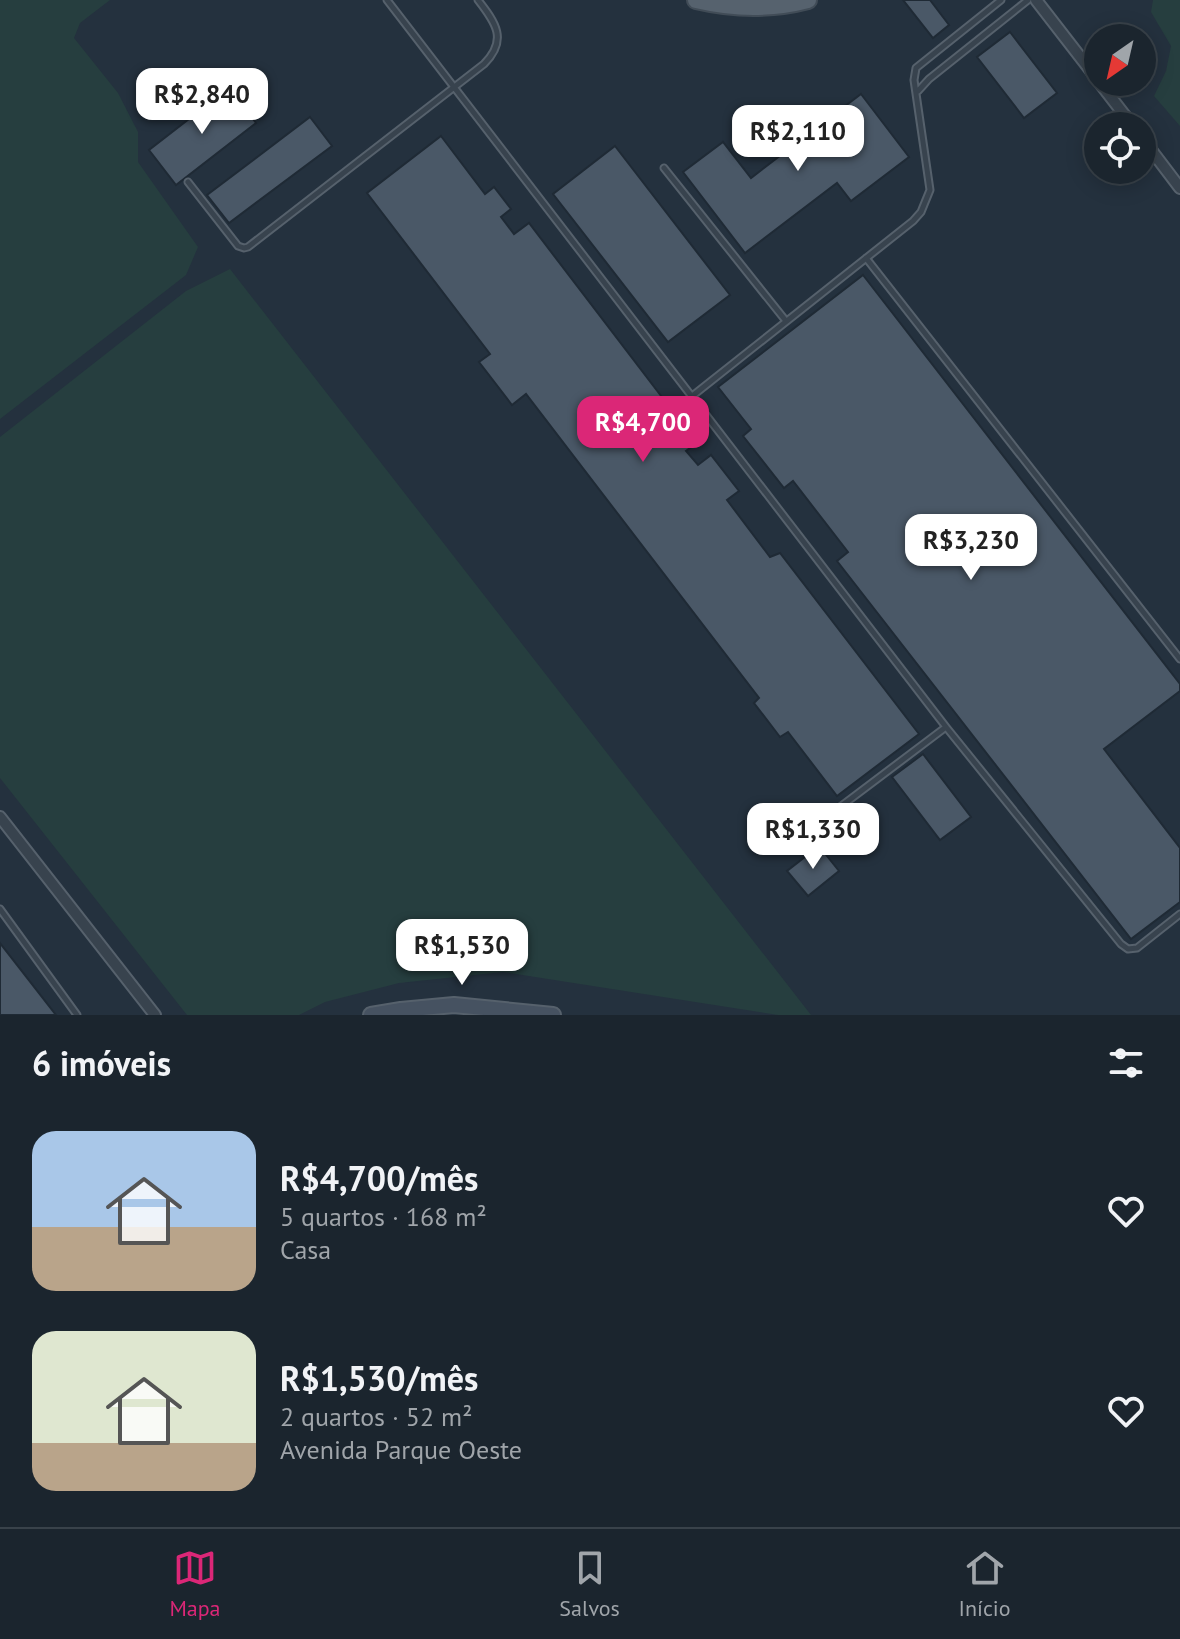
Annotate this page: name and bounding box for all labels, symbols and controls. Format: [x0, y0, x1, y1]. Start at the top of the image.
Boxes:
north arrow [1084, 24, 1156, 96]
map controls [1084, 24, 1156, 184]
pin: R$2,840 [128, 68, 276, 136]
text: R$2,840 [154, 77, 250, 110]
pin: R$2,110 [724, 105, 872, 173]
button: locate [1084, 112, 1156, 184]
text: R$2,110 [750, 114, 846, 147]
pin: R$4,700 [569, 396, 717, 464]
text: R$4,700 [595, 405, 691, 438]
pin: R$3,230 [897, 514, 1045, 582]
text: R$3,230 [923, 523, 1019, 556]
pin: R$1,330 [739, 803, 887, 871]
text: R$1,330 [765, 812, 861, 845]
pin: R$1,530 [388, 919, 536, 987]
text: R$1,530 [414, 928, 510, 961]
text: 6 imóveis [32, 1041, 171, 1085]
icon: filters [1104, 1041, 1148, 1085]
text: R$4,700/mês [280, 1156, 478, 1200]
icon: home [96, 1163, 192, 1259]
icon: heart [1104, 1189, 1148, 1233]
text: 5 quartos · 168 m² [280, 1200, 487, 1233]
text: Casa [280, 1233, 331, 1266]
text: R$1,530/mês [280, 1356, 478, 1400]
icon: home [96, 1363, 192, 1459]
icon: heart [1104, 1389, 1148, 1433]
text: 2 quartos · 52 m² [280, 1400, 472, 1433]
text: Avenida Parque Oeste [280, 1433, 522, 1466]
tab: Mapa [169, 1546, 221, 1622]
tab: Salvos [559, 1546, 620, 1622]
tab: Início [959, 1546, 1011, 1622]

